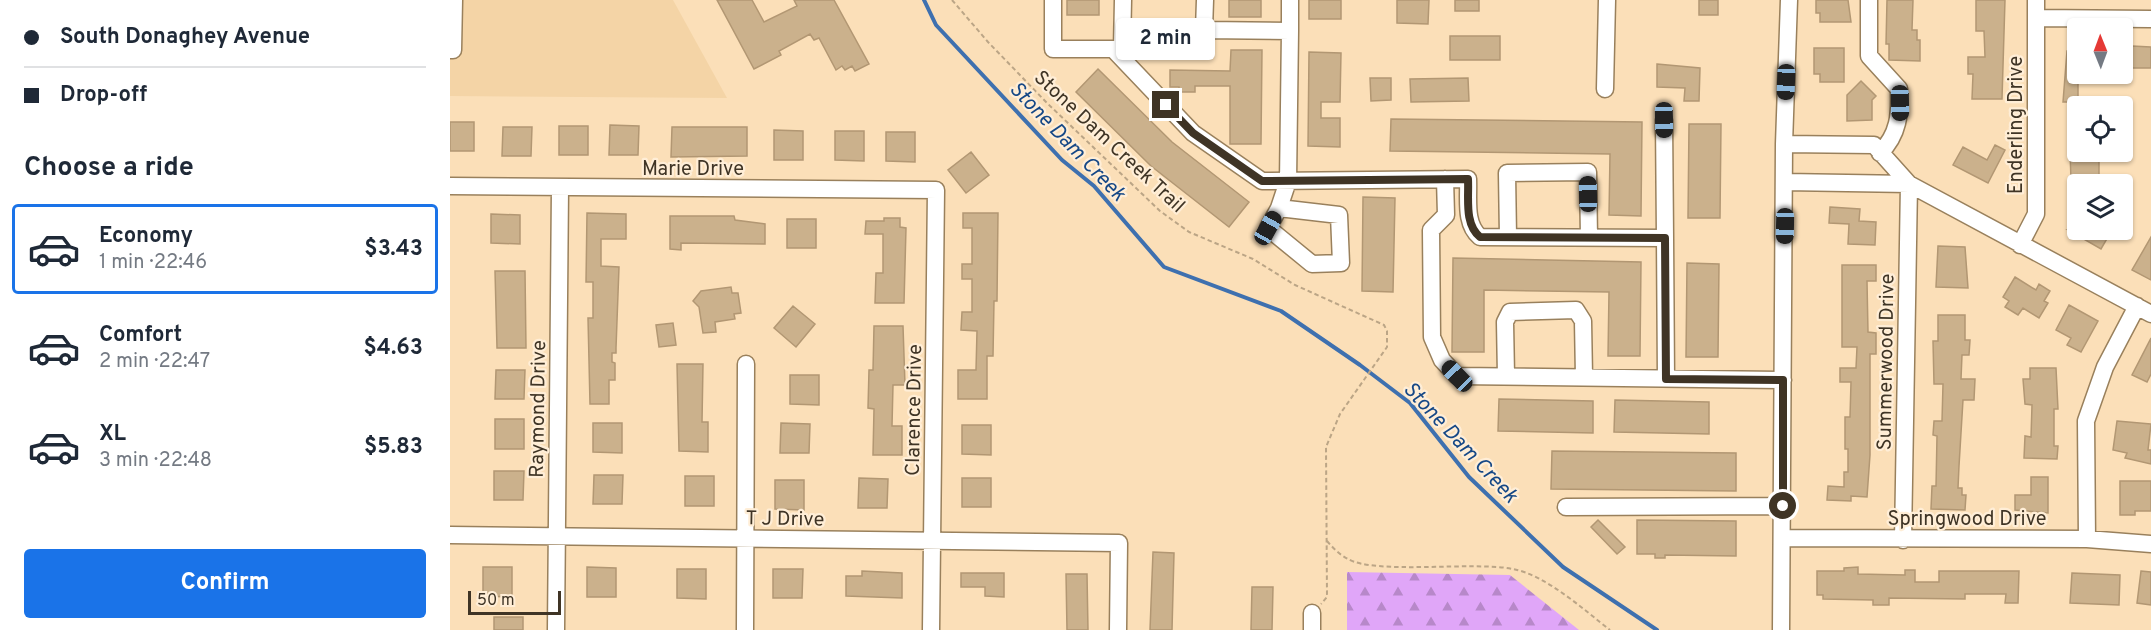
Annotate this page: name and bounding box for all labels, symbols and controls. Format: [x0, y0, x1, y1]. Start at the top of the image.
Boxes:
callout: 2 min [1116, 18, 1216, 60]
north arrow [2067, 18, 2133, 84]
map controls [2067, 18, 2133, 240]
text: South Donaghey Avenue [60, 24, 310, 51]
text: 2 min [1139, 26, 1192, 52]
street label: Enderling Drive [2004, 56, 2030, 194]
car [1776, 64, 1796, 100]
street label: Stone Dam Creek Trail [1027, 66, 1190, 219]
water label: Stone Dam Creek [1003, 76, 1131, 208]
text: Drop-off [60, 82, 147, 109]
car [1891, 85, 1909, 121]
route end [1152, 91, 1179, 118]
button: locate [2067, 96, 2133, 162]
car [1655, 102, 1673, 138]
text: Choose a ride [24, 151, 194, 185]
street label: Marie Drive [642, 157, 744, 183]
button: layers [2067, 174, 2133, 240]
car [1579, 176, 1597, 212]
car [1251, 208, 1285, 248]
car [1776, 208, 1794, 244]
icon: car [27, 222, 81, 276]
text: Economy [99, 223, 193, 250]
text: $3.43 [364, 236, 423, 263]
text: 1 min · 22:46 [99, 250, 207, 276]
street label: Summerwood Drive [1872, 273, 1902, 451]
icon: car [27, 321, 81, 375]
text: Comfort [99, 322, 182, 349]
text: $4.63 [364, 335, 423, 362]
street label: Raymond Drive [525, 340, 553, 478]
street label: Clarence Drive [901, 344, 929, 476]
text: 2 min · 22:47 [99, 349, 210, 375]
car [1438, 357, 1476, 395]
water label: Stone Dam Creek [1397, 377, 1523, 510]
icon: car [27, 420, 81, 474]
text: XL [99, 421, 126, 448]
text: $5.83 [364, 434, 423, 461]
text: 3 min · 22:48 [99, 448, 212, 474]
route start [1769, 492, 1796, 519]
street label: T J Drive [745, 506, 824, 534]
street label: Springwood Drive [1887, 507, 2047, 533]
button: Confirm [24, 549, 426, 618]
scale bar [468, 588, 561, 616]
text: 50 m [477, 591, 515, 611]

